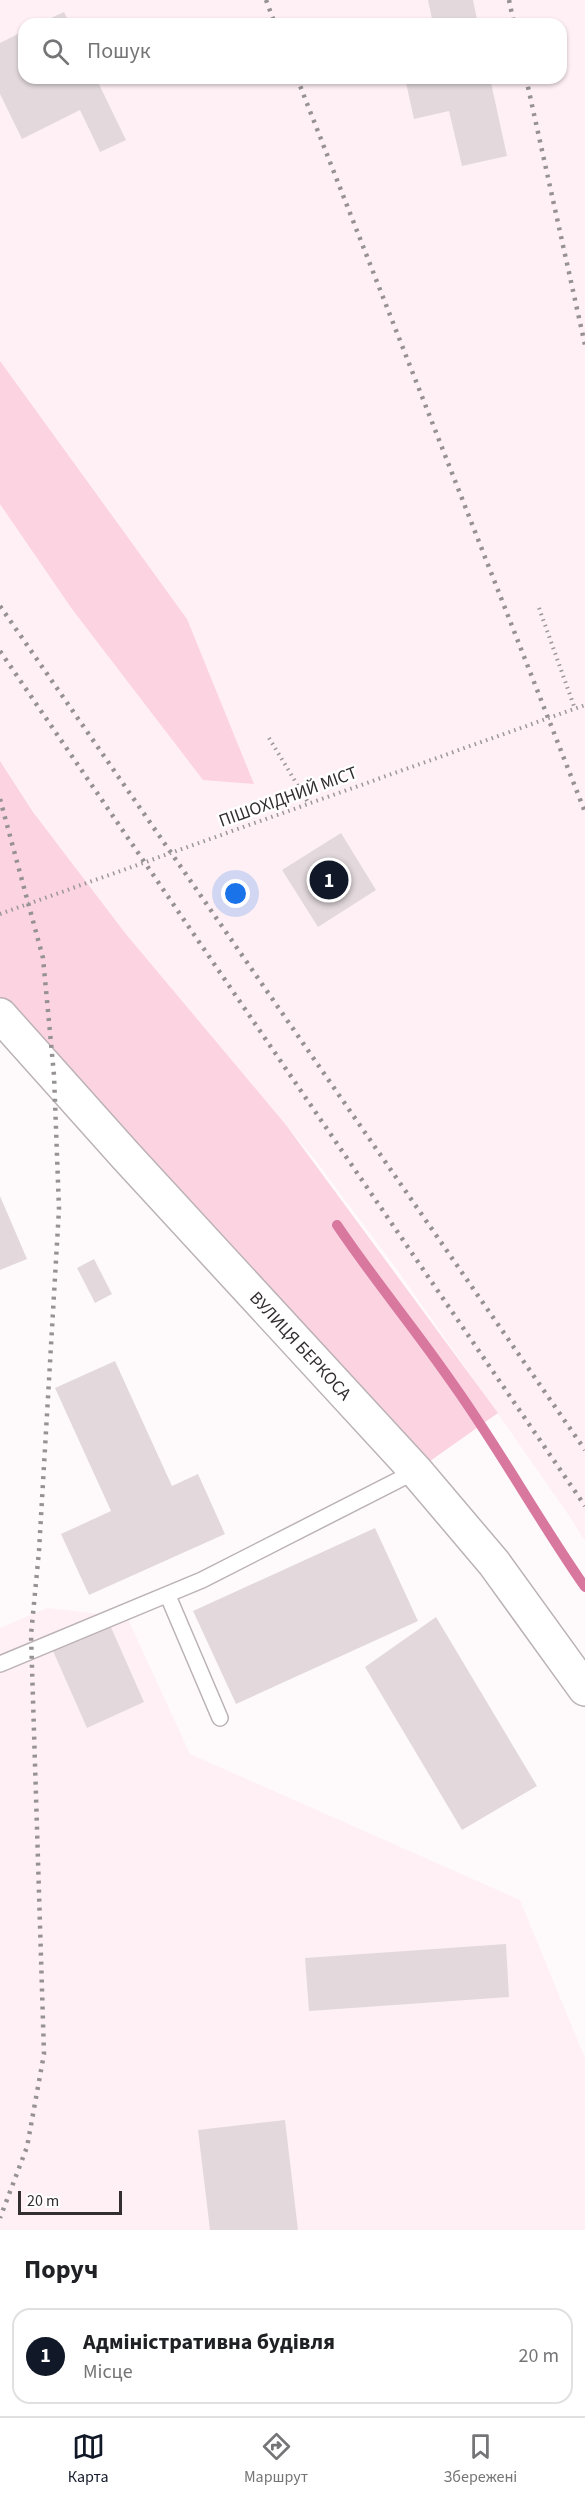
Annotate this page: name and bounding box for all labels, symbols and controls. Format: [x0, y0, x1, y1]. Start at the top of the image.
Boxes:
search box [18, 18, 567, 84]
icon: search [39, 35, 72, 68]
text: Пошук [87, 35, 151, 67]
street label: ПІШОХІДНИЙ МІСТ [215, 760, 361, 834]
pin: 1 [310, 858, 348, 902]
your location [221, 879, 250, 908]
street label: ВУЛИЦЯ БЕРКОСА [244, 1286, 357, 1406]
scale bar [18, 2188, 122, 2216]
text: 20 m [27, 2190, 59, 2212]
text: Поруч [24, 2251, 98, 2288]
text: Адміністративна будівля [83, 2326, 335, 2358]
text: 1 [40, 2342, 51, 2370]
text: 20 m [519, 2342, 559, 2370]
text: Місце [83, 2358, 133, 2386]
tab: Карта [68, 2430, 109, 2488]
tab: Маршрут [244, 2430, 308, 2488]
tab: Збережені [444, 2430, 517, 2488]

